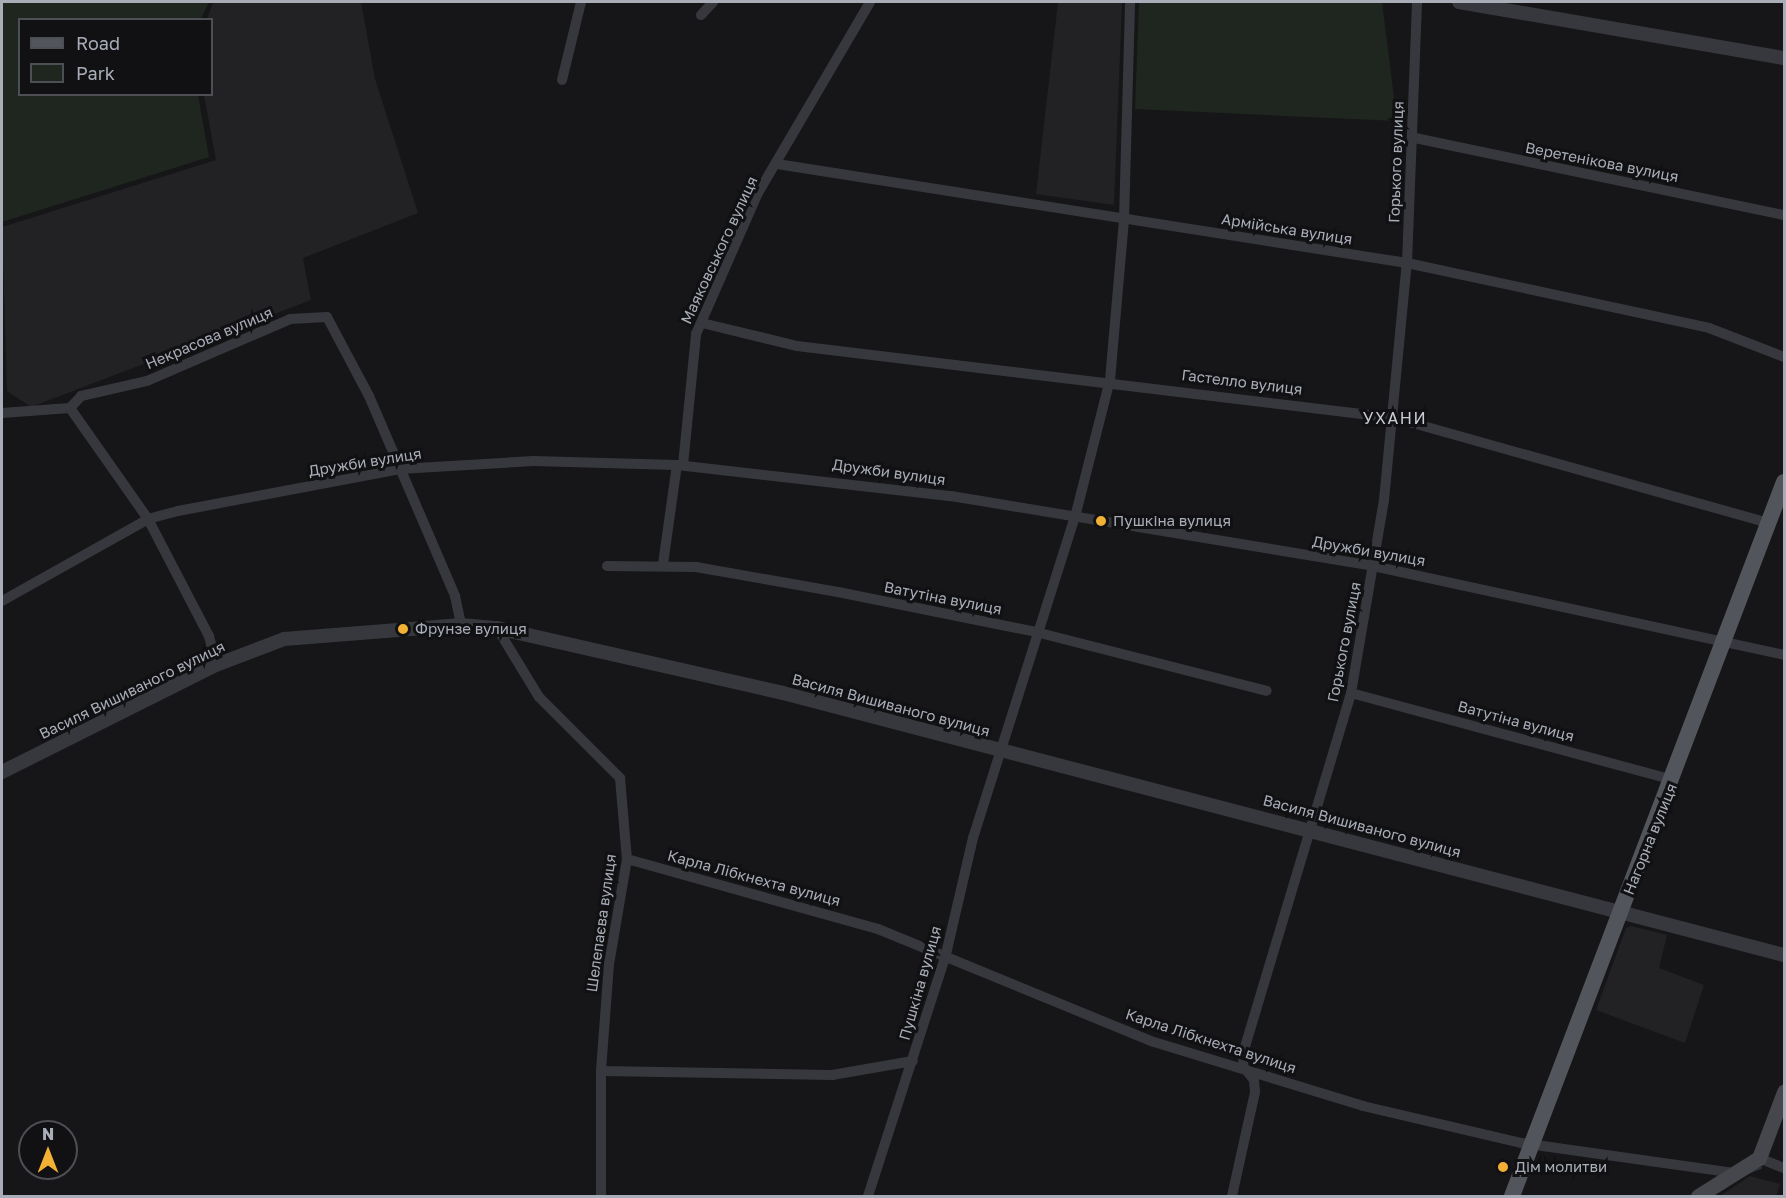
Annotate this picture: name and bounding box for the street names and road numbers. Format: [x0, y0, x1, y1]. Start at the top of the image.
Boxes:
street label: Горького вулиця [1385, 101, 1407, 223]
street label: Веретенікова вулиця [1524, 138, 1680, 186]
street label: Маяковського вулиця [677, 173, 761, 327]
street label: Армійська вулиця [1220, 210, 1354, 248]
street label: Некрасова вулиця [143, 303, 275, 373]
street label: Гастелло вулиця [1180, 366, 1304, 398]
street label: Дружби вулиця [307, 444, 423, 480]
street label: Дружби вулиця [831, 455, 947, 489]
street label: Дружби вулиця [1311, 532, 1427, 570]
street label: Ватутіна вулиця [883, 578, 1003, 618]
street label: Горького вулиця [1324, 580, 1364, 704]
street label: Василя Вишиваного вулиця [36, 637, 228, 743]
street label: Василя Вишиваного вулиця [790, 670, 992, 740]
street label: Ватутіна вулиця [1456, 697, 1576, 745]
street label: Нагорна вулиця [1619, 781, 1681, 897]
street label: Василя Вишиваного вулиця [1261, 791, 1463, 861]
street label: Карла Лібкнехта вулиця [665, 846, 843, 910]
street label: Шелепаєва вулиця [582, 853, 620, 993]
street label: Пушкіна вулиця [895, 924, 945, 1042]
street label: Карла Лібкнехта вулиця [1123, 1005, 1299, 1077]

